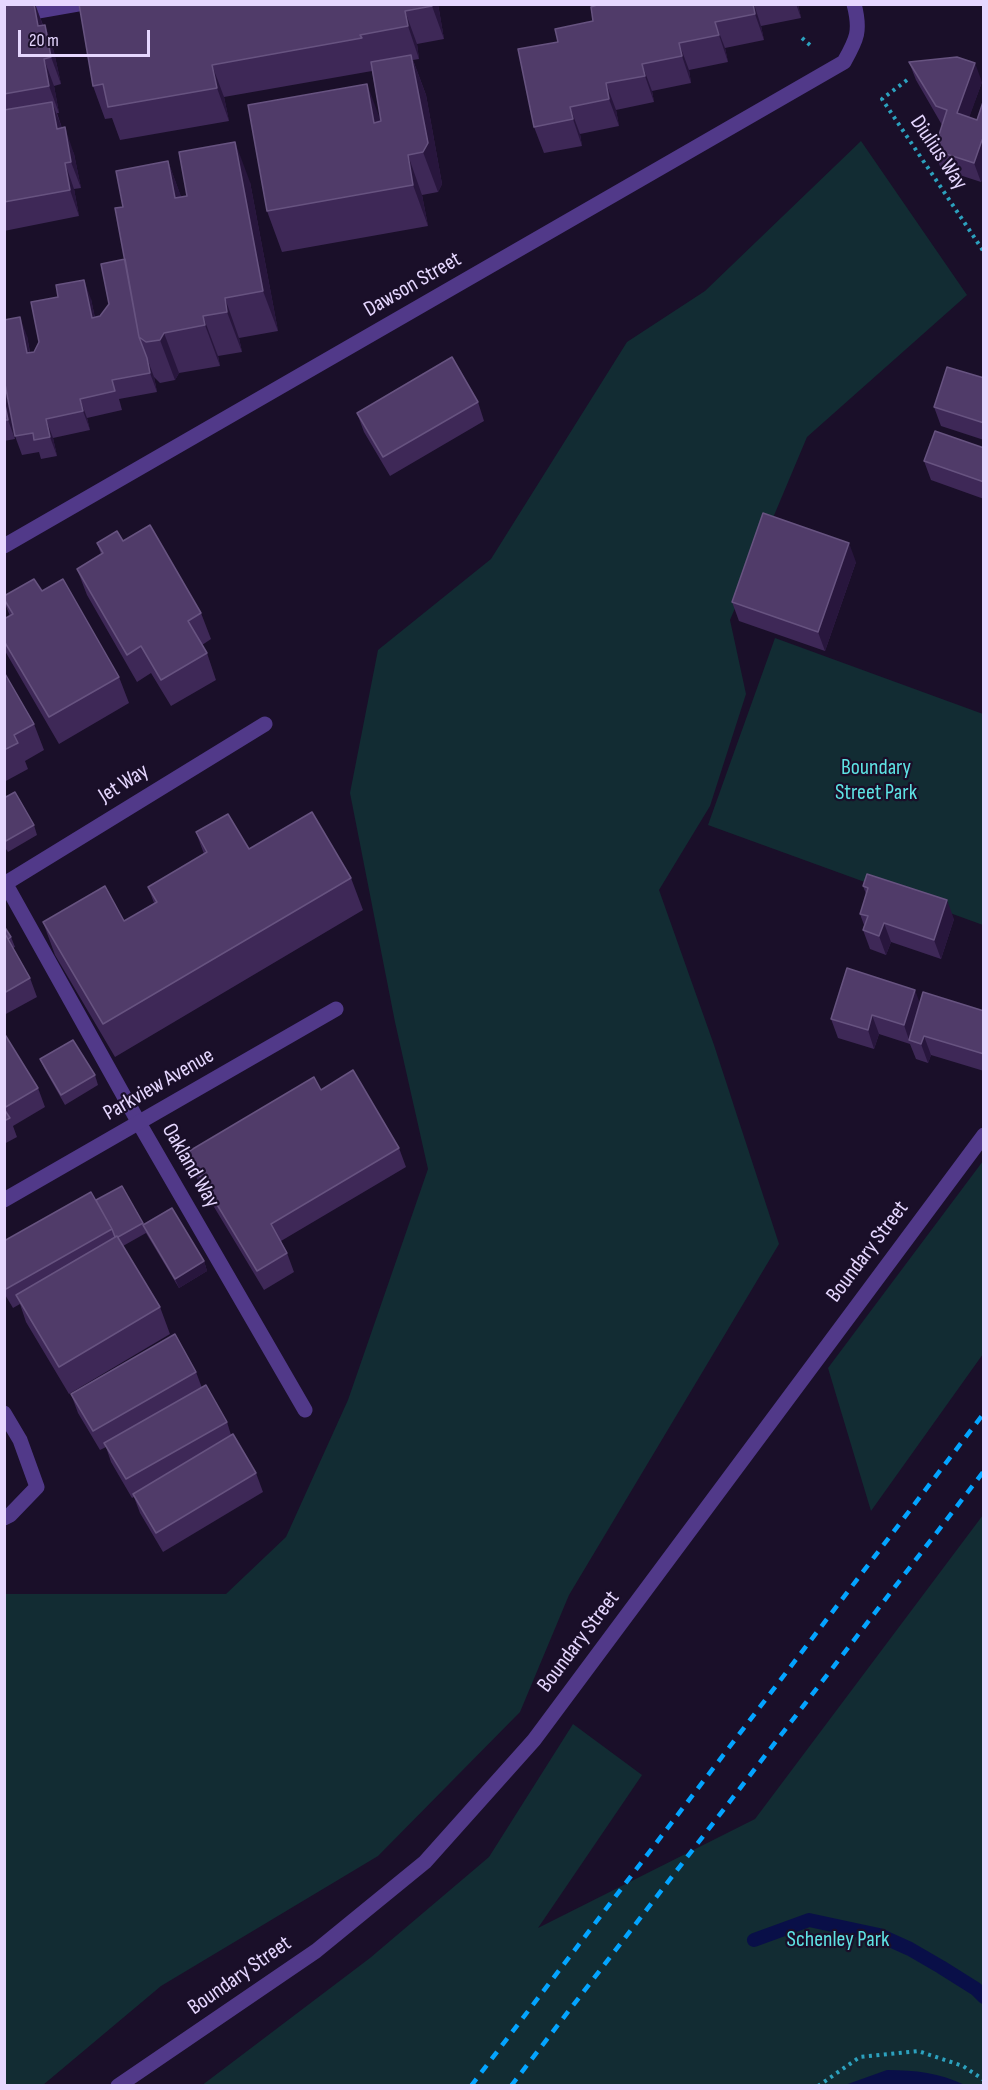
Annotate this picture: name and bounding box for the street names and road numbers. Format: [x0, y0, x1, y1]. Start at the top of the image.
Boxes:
street label: Diulius Way [904, 111, 972, 195]
street label: Dawson Street [360, 247, 466, 323]
street label: Jet Way [94, 758, 154, 810]
street label: Parkview Avenue [99, 1043, 219, 1127]
street label: Oakland Way [155, 1119, 225, 1213]
street label: Boundary Street [821, 1196, 915, 1308]
street label: Boundary Street [532, 1586, 626, 1698]
street label: Boundary Street [183, 1931, 297, 2021]

